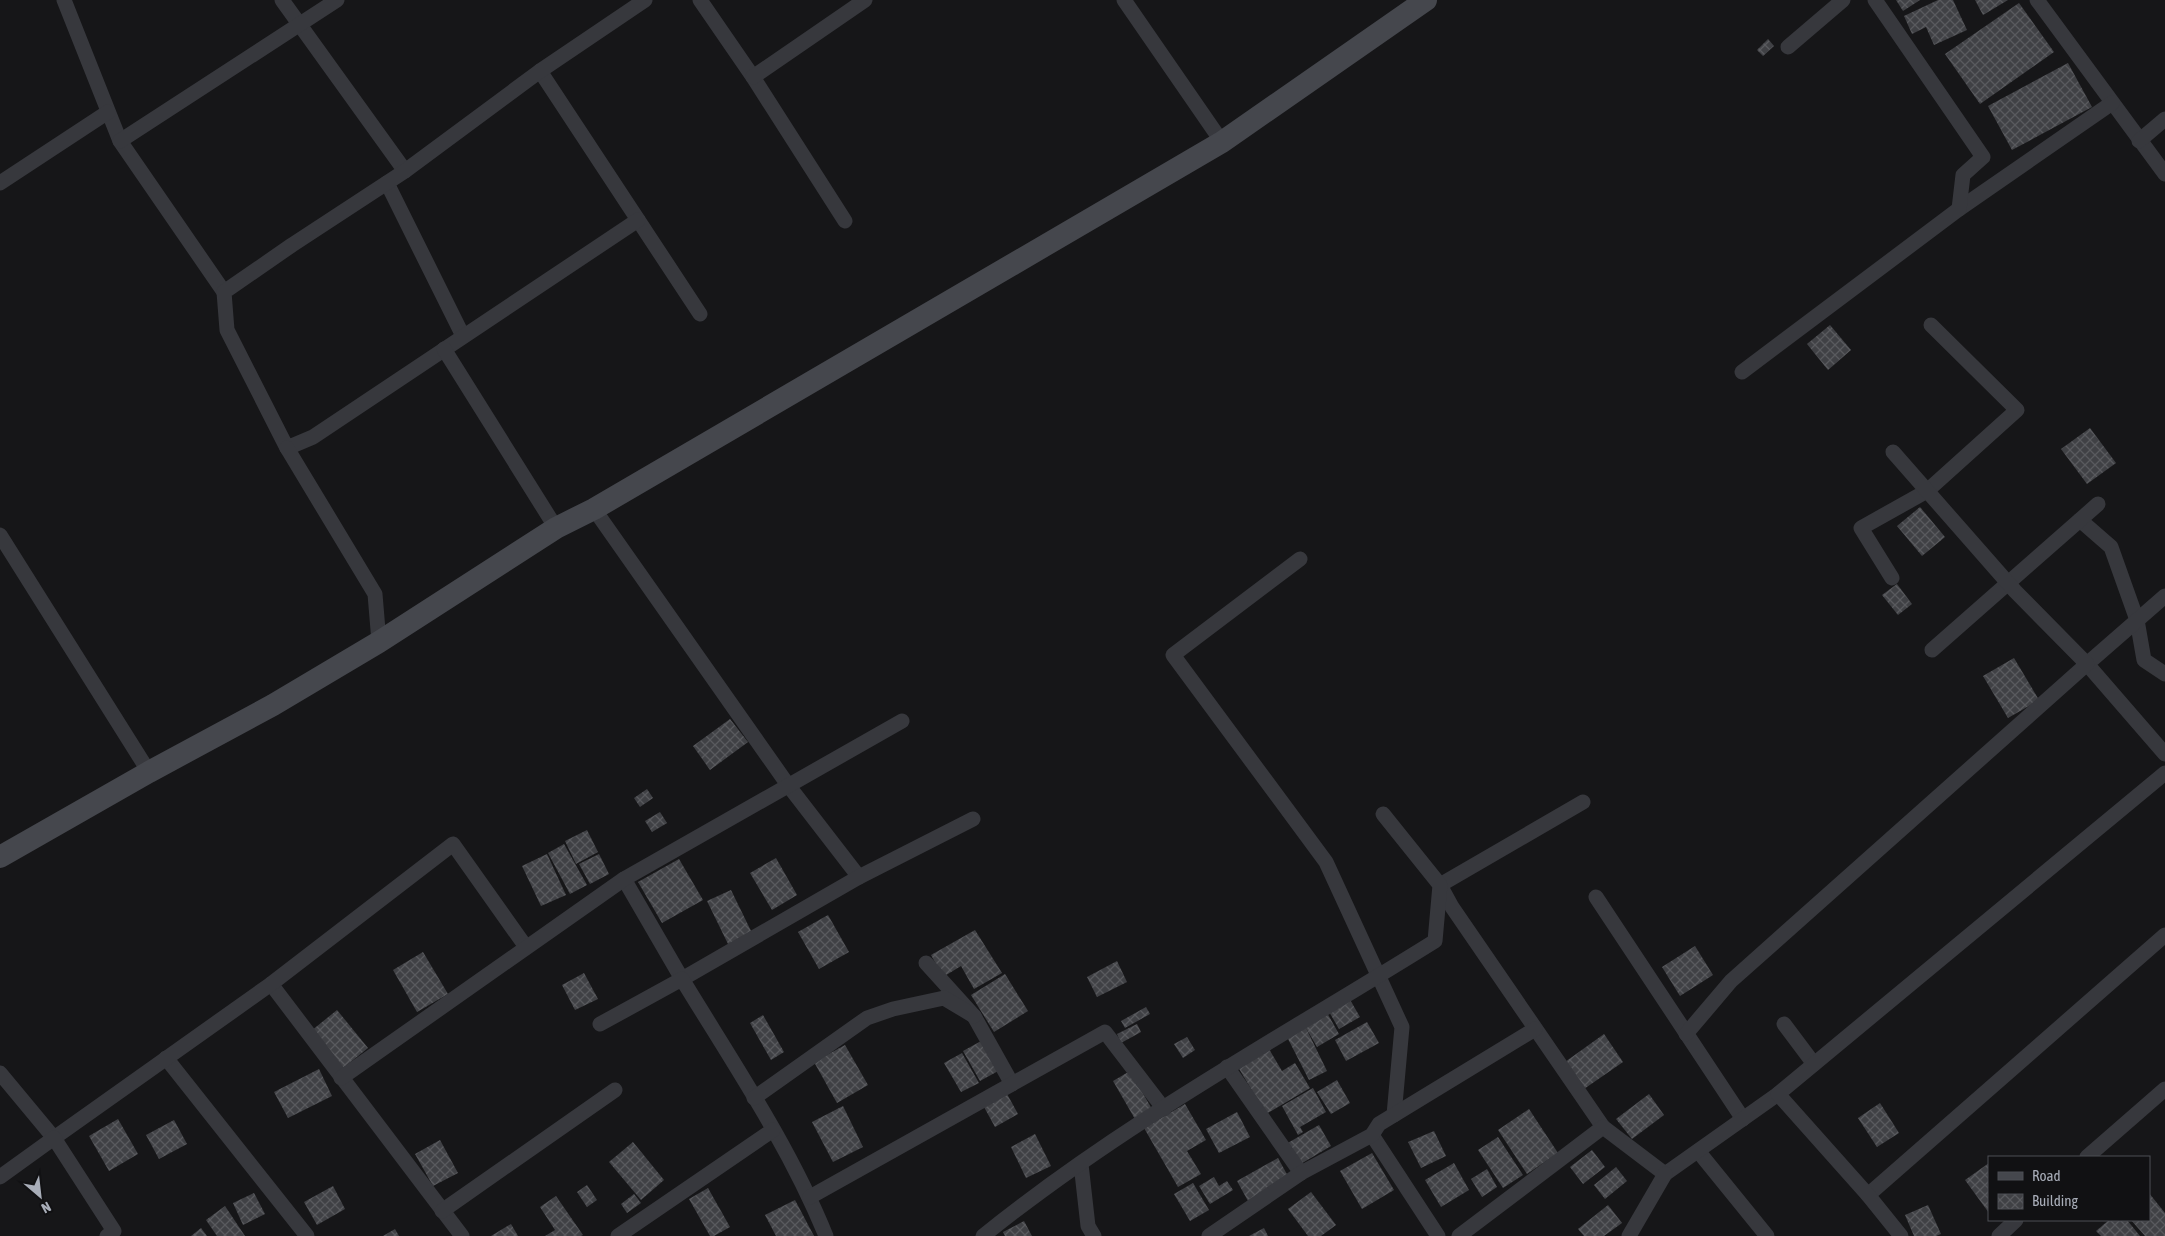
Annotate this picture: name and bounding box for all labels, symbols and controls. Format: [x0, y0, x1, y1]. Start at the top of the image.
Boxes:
legend [1988, 1156, 2150, 1221]
text: Road [2032, 1167, 2061, 1184]
north arrow [15, 1171, 65, 1221]
text: Building [2032, 1192, 2078, 1209]
text: N [39, 1198, 54, 1216]

